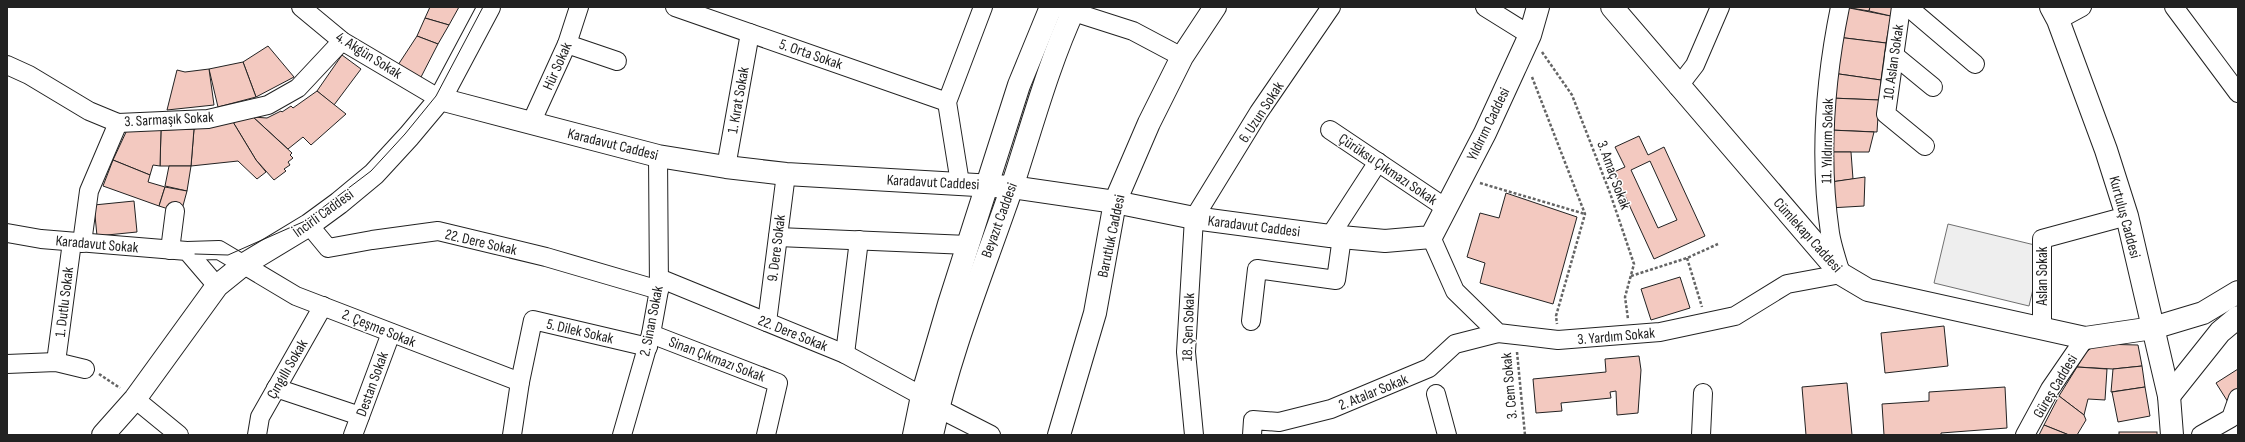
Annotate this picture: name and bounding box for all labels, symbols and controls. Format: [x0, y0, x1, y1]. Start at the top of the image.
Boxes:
street label: 10. Aslan Sokak [1879, 23, 1908, 101]
street label: 4. Akgün Sokak [332, 28, 406, 83]
street label: 5. Orta Sokak [777, 35, 845, 74]
street label: Hür Sokak [539, 39, 577, 93]
street label: 1. Kırat Sokak [723, 65, 754, 135]
street label: 6. Uzun Sokak [1235, 78, 1288, 146]
street label: Yıldırım Caddesi [1463, 84, 1514, 164]
street label: 11. Yıldırım Sokak [1817, 98, 1838, 184]
street label: 3. Sarmaşık Sokak [124, 108, 215, 131]
street label: Karadavut Caddesi [566, 124, 660, 165]
street label: Çürüksu Çıkmazı Sokak [1335, 129, 1441, 210]
street label: 3. Amaç Sokak [1592, 138, 1635, 212]
street label: Karadavut Caddesi [886, 171, 980, 194]
street label: Kurtuluş Caddesi [2104, 174, 2145, 261]
street label: Beyazıt Caddesi [977, 180, 1022, 260]
street label: İncirli Caddesi [289, 185, 357, 242]
street label: Barutluk Caddesi [1093, 193, 1130, 279]
street label: Cümlekapı Caddesi [1769, 194, 1846, 277]
street label: Karadavut Caddesi [1207, 211, 1301, 242]
street label: 9. Dere Sokak [763, 213, 790, 283]
street label: 22. Dere Sokak [443, 225, 519, 260]
street label: Karadavut Sokak [55, 231, 139, 258]
street label: Aslan Sokak [2033, 246, 2052, 307]
street label: 1. Dutlu Sokak [51, 266, 78, 338]
street label: 2. Sinan Sokak [635, 284, 668, 358]
street label: 18. Şen Sokak [1178, 292, 1199, 361]
street label: 2. Çeşme Sokak [339, 305, 419, 352]
street label: 22. Dere Sokak [755, 311, 831, 356]
street label: 5. Dilek Sokak [545, 315, 616, 348]
street label: 3. Yardım Sokak [1576, 324, 1656, 349]
street label: Sinan Çıkmazı Sokak [666, 332, 768, 387]
street label: Çıngıllı Sokak [263, 336, 312, 403]
street label: Destan Sokak [352, 349, 393, 419]
street label: Güreş Caddesi [2029, 351, 2082, 422]
street label: 3. Cem Sokak [1497, 352, 1522, 420]
street label: 2. Atalar Sokak [1336, 370, 1411, 415]

